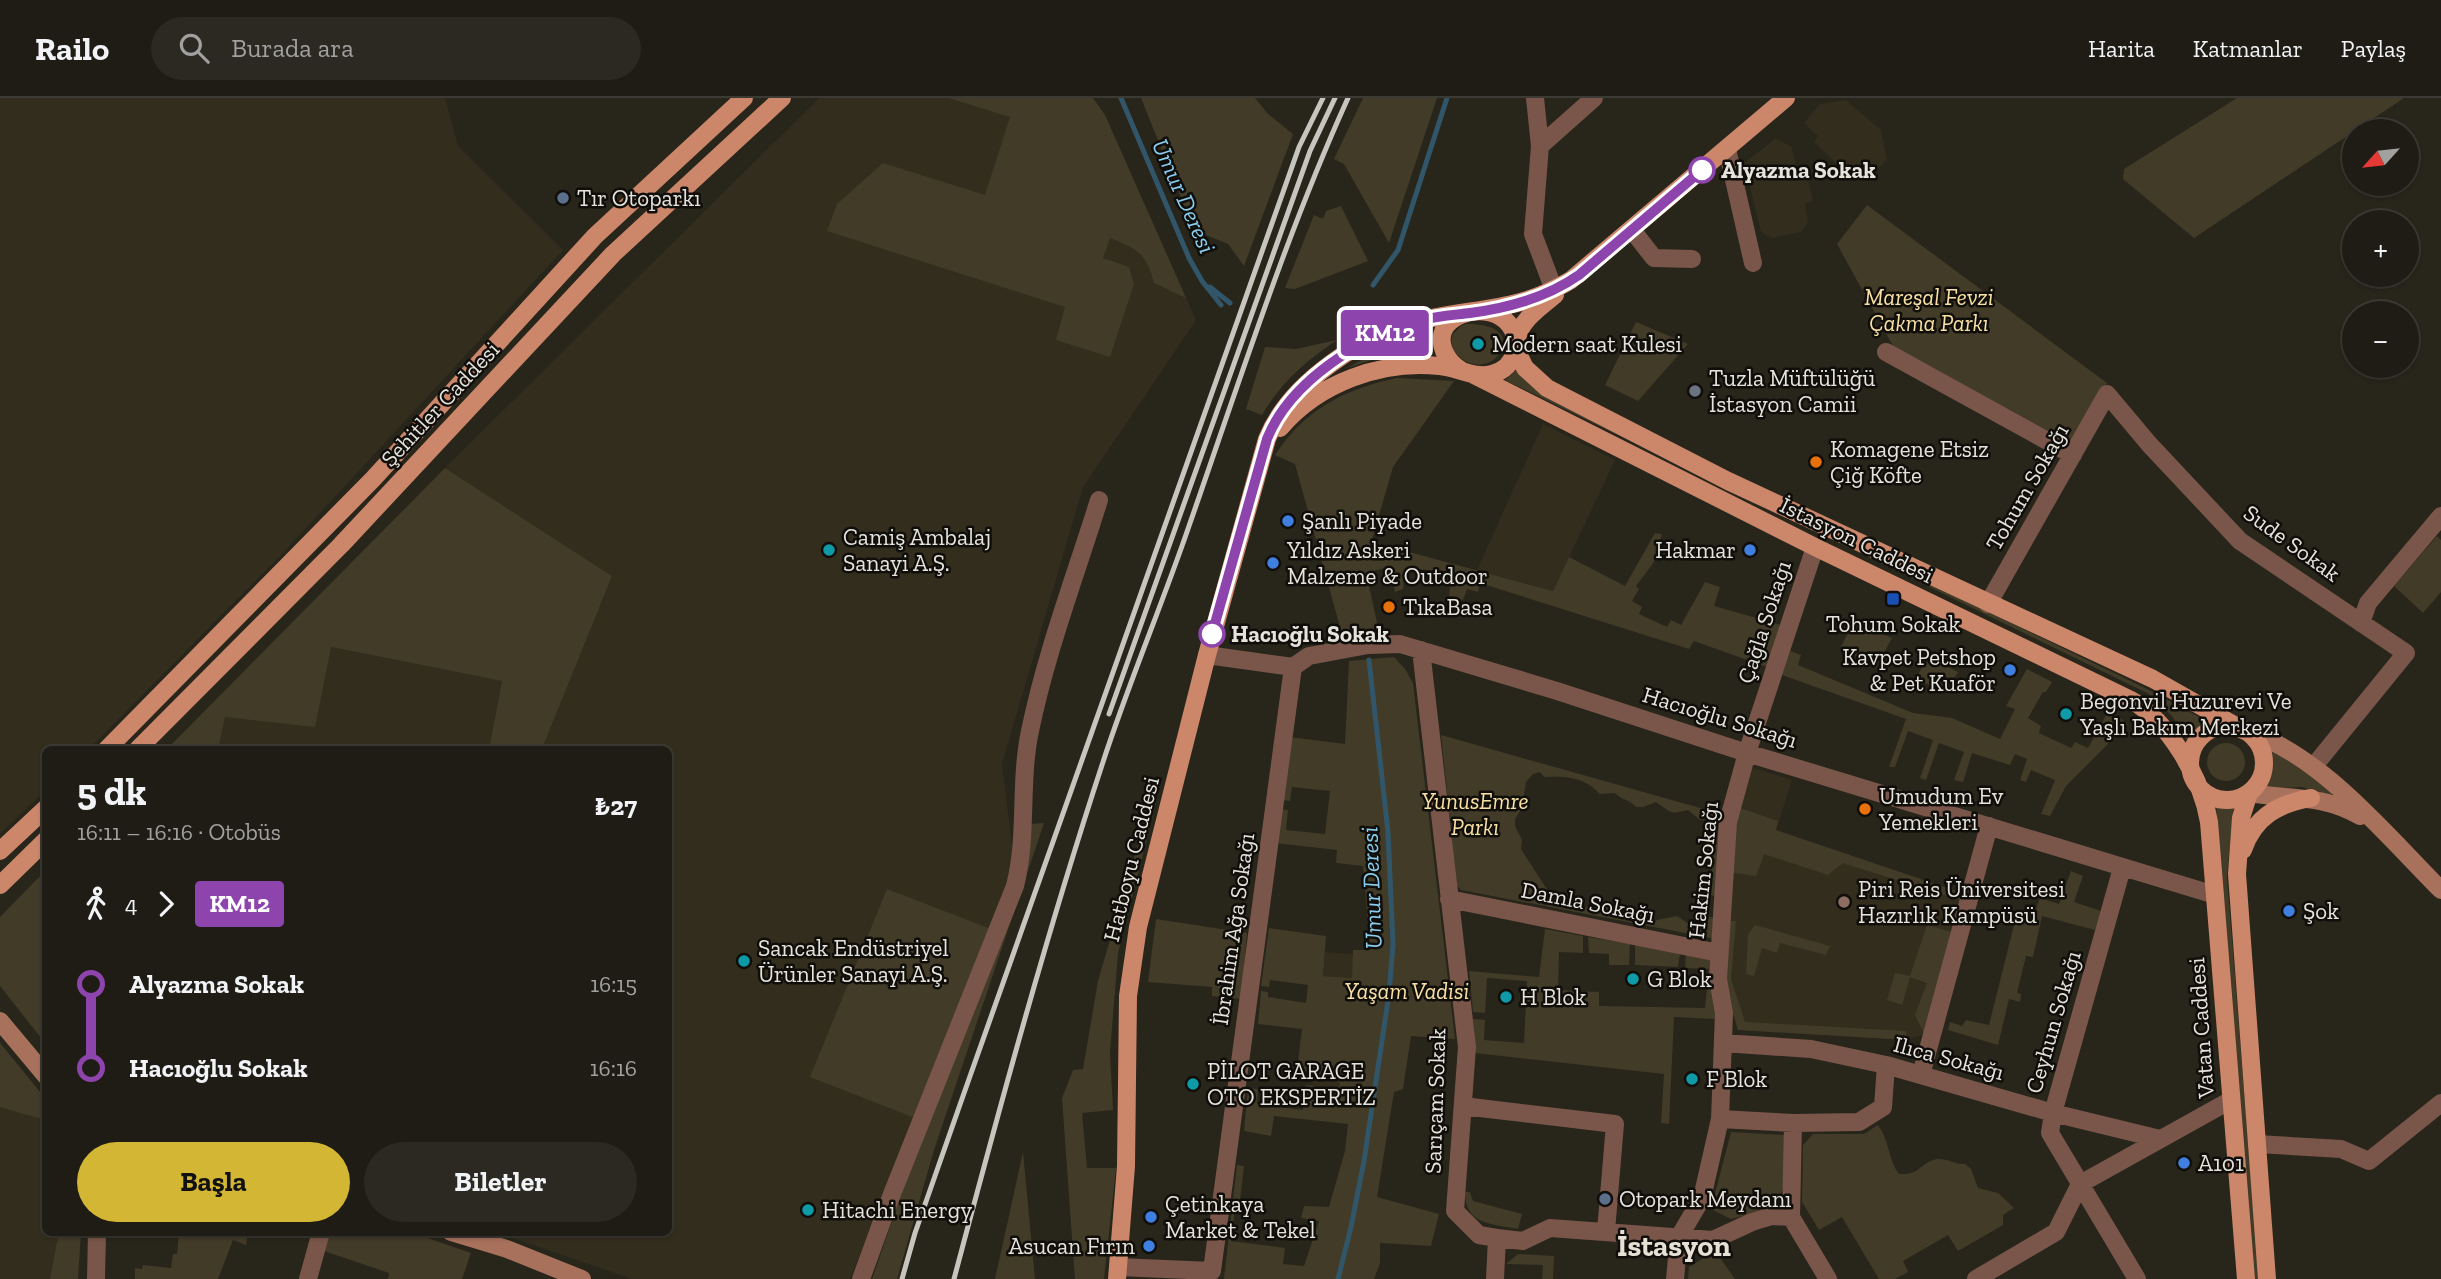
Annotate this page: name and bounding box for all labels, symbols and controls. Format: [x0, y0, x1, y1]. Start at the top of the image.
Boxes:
search box [151, 17, 641, 80]
text: Railo [35, 29, 109, 68]
icon: search [175, 29, 213, 67]
text: Burada ara [231, 32, 354, 64]
text: Harita [2088, 34, 2155, 63]
text: Katmanlar [2193, 34, 2303, 63]
text: Paylaş [2341, 34, 2406, 63]
north arrow [2342, 119, 2418, 196]
map controls [2342, 119, 2419, 378]
water label: Umur Deresi [1146, 134, 1222, 258]
place label: Alyazma Sokak [1721, 156, 1876, 184]
marker: Alyazma Sokak [1689, 157, 1715, 183]
place label: Tır Otoparkı [577, 184, 701, 212]
marker: Tır Otoparkı [555, 190, 571, 206]
button: + [2342, 210, 2419, 287]
park label: Mareşal Fevzi Çakma Parkı [1864, 283, 1994, 337]
button: − [2342, 301, 2419, 378]
line badge: KM12 [1336, 310, 1434, 356]
text: KM12 [1355, 318, 1415, 347]
place label: Modern saat Kulesi [1492, 330, 1682, 358]
street label: Şehitler Caddesi [375, 336, 505, 472]
marker: Modern saat Kulesi [1470, 336, 1486, 352]
place label: Tuzla Müftülüğü İstasyon Camii [1709, 364, 1875, 418]
marker: Tuzla Müftülüğü İstasyon Camii [1687, 383, 1703, 399]
street label: Tohum Sokağı [1979, 419, 2075, 555]
place label: Komagene Etsiz Çiğ Köfte [1830, 435, 1989, 489]
marker: Komagene Etsiz Çiğ Köfte [1808, 454, 1824, 470]
street label: İstasyon Caddesi [1776, 491, 1938, 589]
street label: Sude Sokak [2238, 498, 2346, 588]
place label: Şanlı Piyade [1302, 507, 1422, 535]
marker: Şanlı Piyade [1280, 513, 1296, 529]
place label: Camiş Ambalaj Sanayi A.Ş. [843, 523, 991, 577]
place label: Yıldız Askeri Malzeme & Outdoor [1286, 536, 1488, 590]
place label: Hakmar [1655, 536, 1736, 564]
marker: Camiş Ambalaj Sanayi A.Ş. [821, 542, 837, 558]
marker: Hakmar [1742, 542, 1758, 558]
marker: Yıldız Askeri Malzeme & Outdoor [1265, 555, 1281, 571]
street label: Çağla Sokağı [1731, 557, 1797, 687]
marker: Tohum Sokak [1885, 591, 1901, 607]
place label: TıkaBasa [1403, 593, 1493, 621]
marker: TıkaBasa [1381, 599, 1397, 615]
place label: Tohum Sokak [1826, 610, 1960, 638]
place label: Hacıoğlu Sokak [1231, 620, 1389, 648]
marker: Hacıoğlu Sokak [1199, 621, 1225, 647]
place label: Kavpet Petshop & Pet Kuaför [1842, 643, 1996, 697]
marker: Kavpet Petshop & Pet Kuaför [2002, 662, 2018, 678]
street label: Hacıoğlu Sokağı [1639, 680, 1801, 754]
place label: Begonvil Huzurevi Ve Yaşlı Bakım Merkezi [2079, 687, 2291, 741]
marker: Begonvil Huzurevi Ve Yaşlı Bakım Merkezi [2058, 706, 2074, 722]
text: 5 dk [77, 769, 147, 815]
street label: Hatboyu Caddesi [1097, 774, 1165, 944]
place label: Umudum Ev Yemekleri [1878, 782, 2004, 836]
park label: YunusEmre Parkı [1422, 787, 1529, 841]
text: ₺27 [594, 790, 637, 822]
street label: Hakim Sokağı [1682, 800, 1724, 940]
marker: Umudum Ev Yemekleri [1857, 801, 1873, 817]
text: 16:11 – 16:16 · Otobüs [77, 818, 281, 846]
water label: Umur Deresi [1354, 826, 1388, 950]
street label: İbrahim Ağa Sokağı [1206, 831, 1260, 1027]
street label: Damla Sokağı [1519, 875, 1657, 929]
place label: Piri Reis Üniversitesi Hazırlık Kampüsü [1858, 875, 2065, 929]
icon: walk [77, 885, 115, 923]
icon: forward [147, 885, 185, 923]
text: KM12 [209, 889, 270, 918]
text: 4 [125, 890, 137, 918]
marker: Piri Reis Üniversitesi Hazırlık Kampüsü [1836, 894, 1852, 910]
place label: Şok [2303, 897, 2339, 925]
marker: Şok [2281, 903, 2297, 919]
place label: Sancak Endüstriyel Ürünler Sanayi A.Ş. [758, 934, 949, 988]
street label: Ceyhun Sokağı [2019, 947, 2087, 1097]
marker: Sancak Endüstriyel Ürünler Sanayi A.Ş. [736, 953, 752, 969]
street label: Vatan Caddesi [2182, 957, 2220, 1100]
place label: G Blok [1647, 965, 1712, 993]
text: Alyazma Sokak [129, 968, 304, 1000]
text: 16:15 [590, 970, 637, 998]
marker: G Blok [1625, 971, 1641, 987]
park label: Yaşam Vadisi [1345, 977, 1469, 1005]
place label: H Blok [1520, 983, 1586, 1011]
marker: H Blok [1498, 989, 1514, 1005]
street label: Sarıçam Sokak [1418, 1028, 1452, 1174]
street label: Ilıca Sokağı [1891, 1030, 2007, 1086]
text: Hacıoğlu Sokak [129, 1052, 308, 1084]
text: 16:16 [590, 1054, 637, 1082]
place label: PİLOT GARAGE OTO EKSPERTİZ [1207, 1057, 1376, 1111]
place label: F Blok [1706, 1065, 1767, 1093]
marker: F Blok [1684, 1071, 1700, 1087]
marker: PİLOT GARAGE OTO EKSPERTİZ [1185, 1076, 1201, 1092]
button: Başla [77, 1142, 350, 1222]
button: Biletler [364, 1142, 637, 1222]
place label: A101 [2198, 1149, 2244, 1177]
marker: A101 [2176, 1155, 2192, 1171]
place label: Otopark Meydanı [1619, 1185, 1792, 1213]
place label: Çetinkaya Market & Tekel [1165, 1190, 1316, 1244]
marker: Otopark Meydanı [1597, 1191, 1613, 1207]
place label: Hitachi Energy [822, 1196, 972, 1224]
marker: Hitachi Energy [800, 1202, 816, 1218]
marker: Çetinkaya Market & Tekel [1143, 1209, 1159, 1225]
district label: İstasyon [1617, 1228, 1731, 1264]
place label: Asucan Fırın [1008, 1232, 1135, 1260]
marker: Asucan Fırın [1141, 1238, 1157, 1254]

